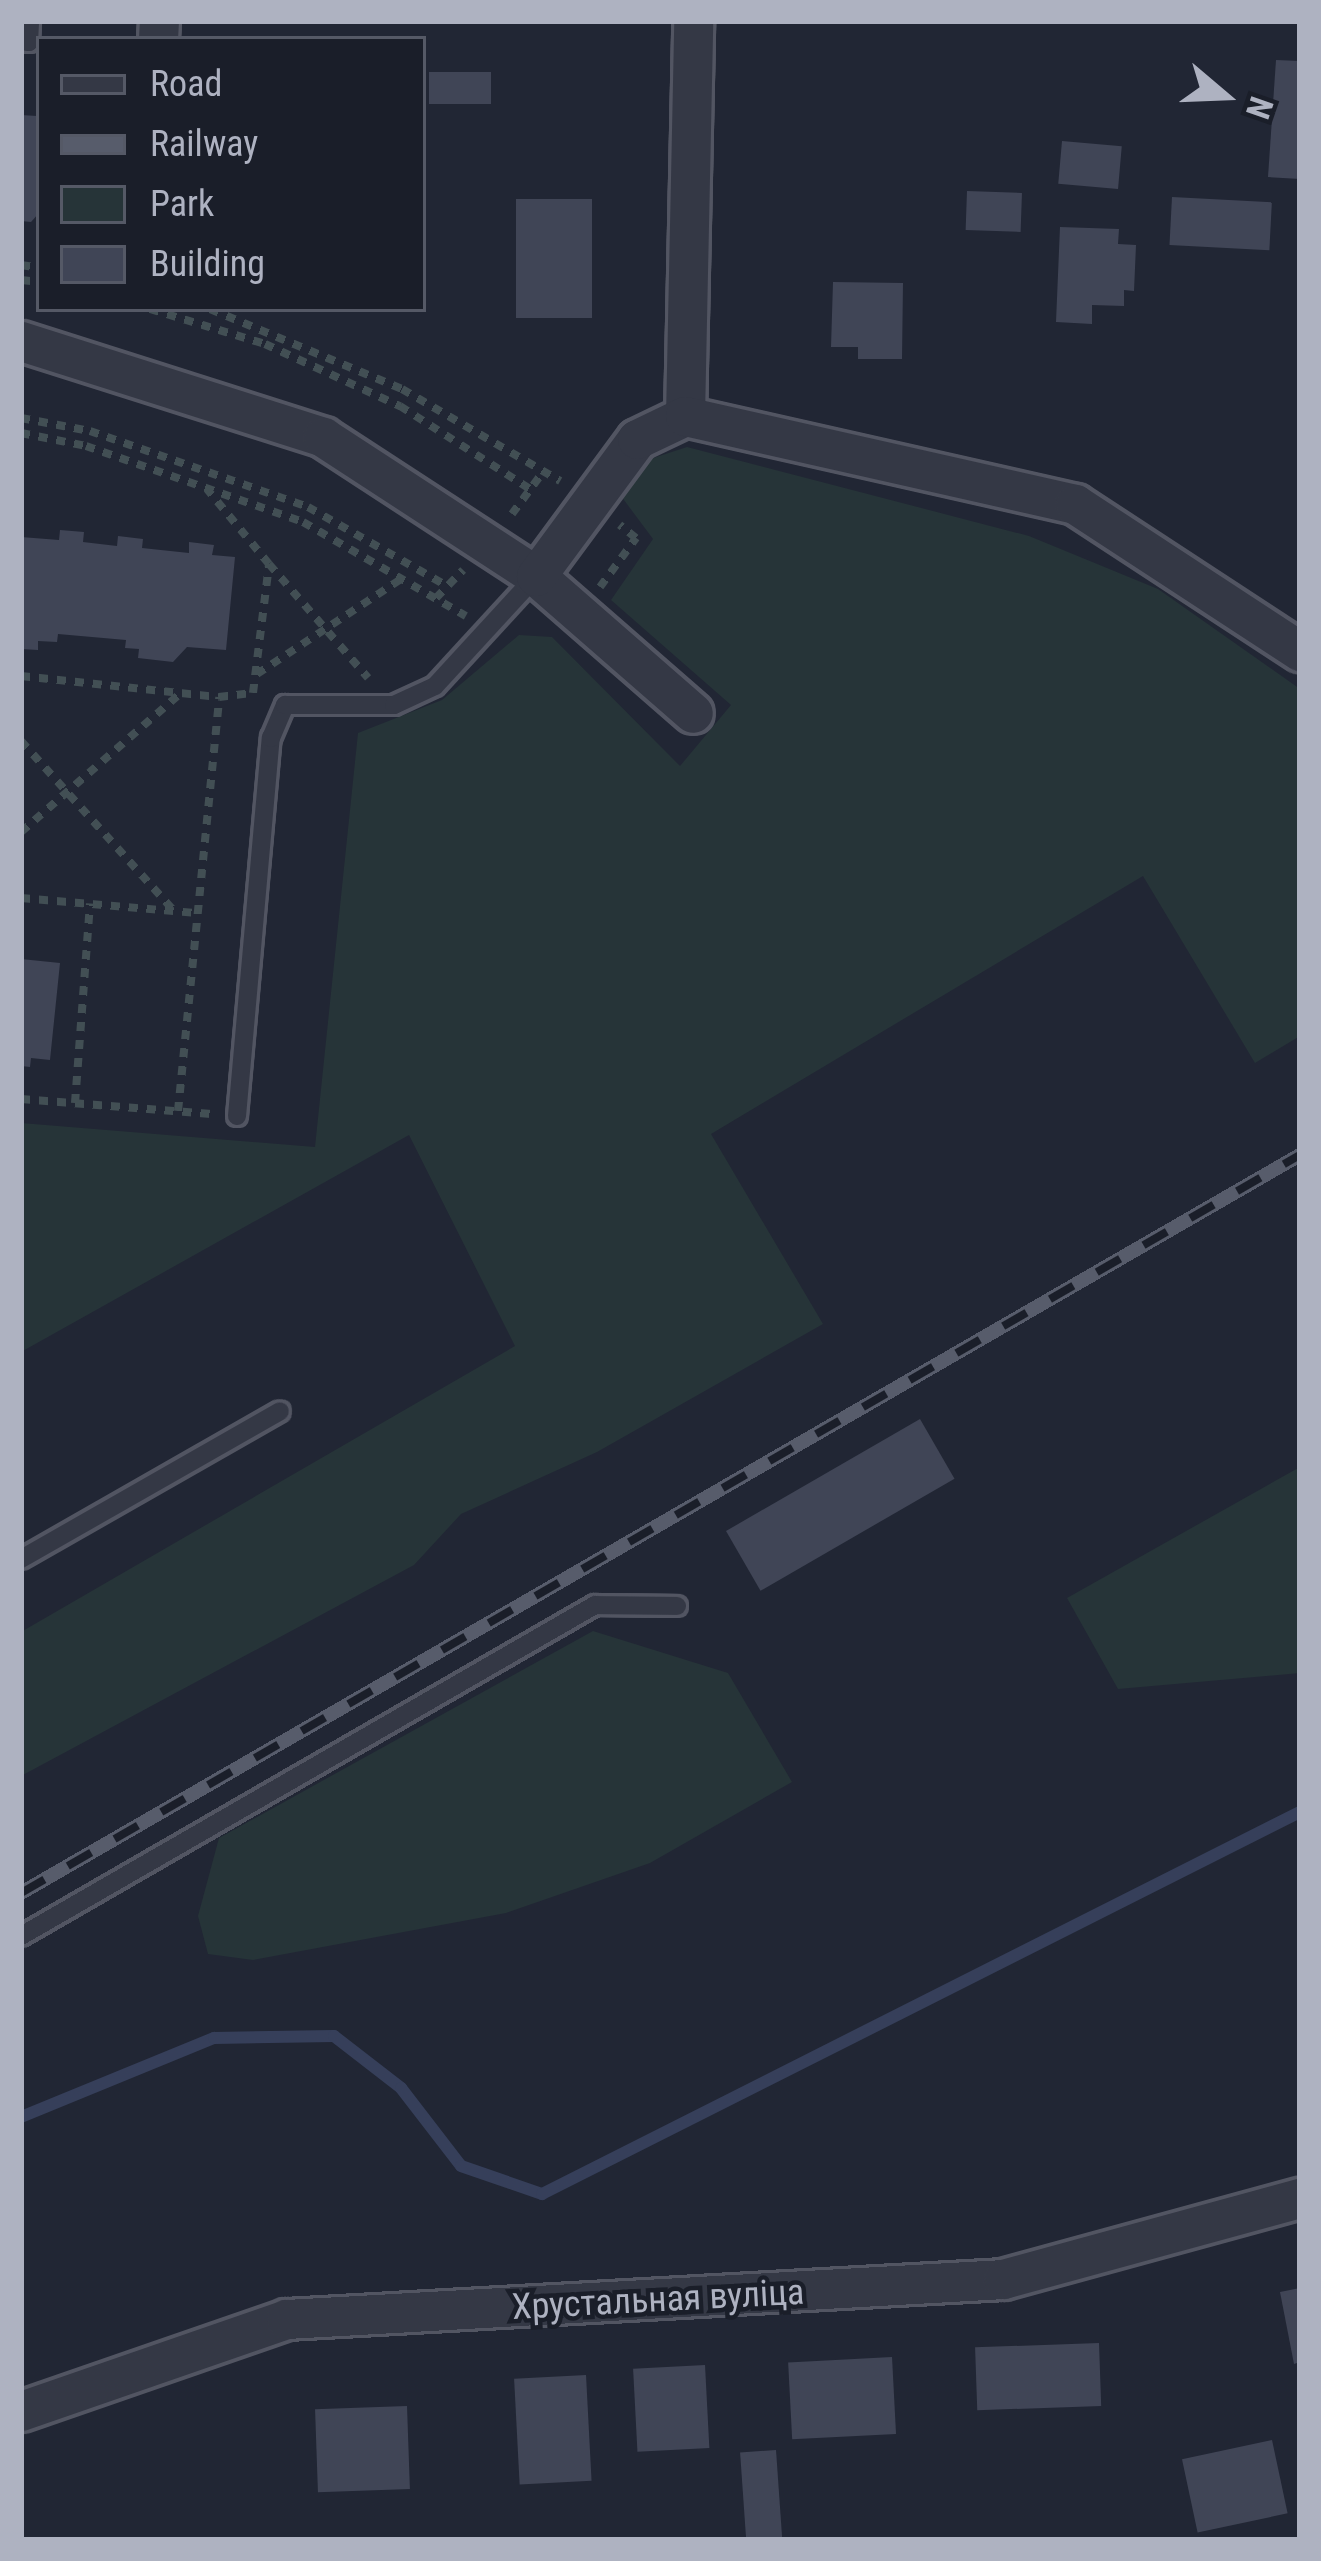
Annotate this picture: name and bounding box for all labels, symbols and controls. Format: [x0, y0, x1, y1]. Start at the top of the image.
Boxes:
legend [36, 36, 426, 312]
north arrow [1165, 36, 1285, 156]
text: Road [150, 63, 222, 105]
text: N [1238, 92, 1281, 124]
text: Railway [150, 123, 258, 165]
text: Park [150, 183, 214, 225]
text: Building [150, 243, 265, 285]
street label: Хрустальная вуліца [511, 2271, 805, 2329]

